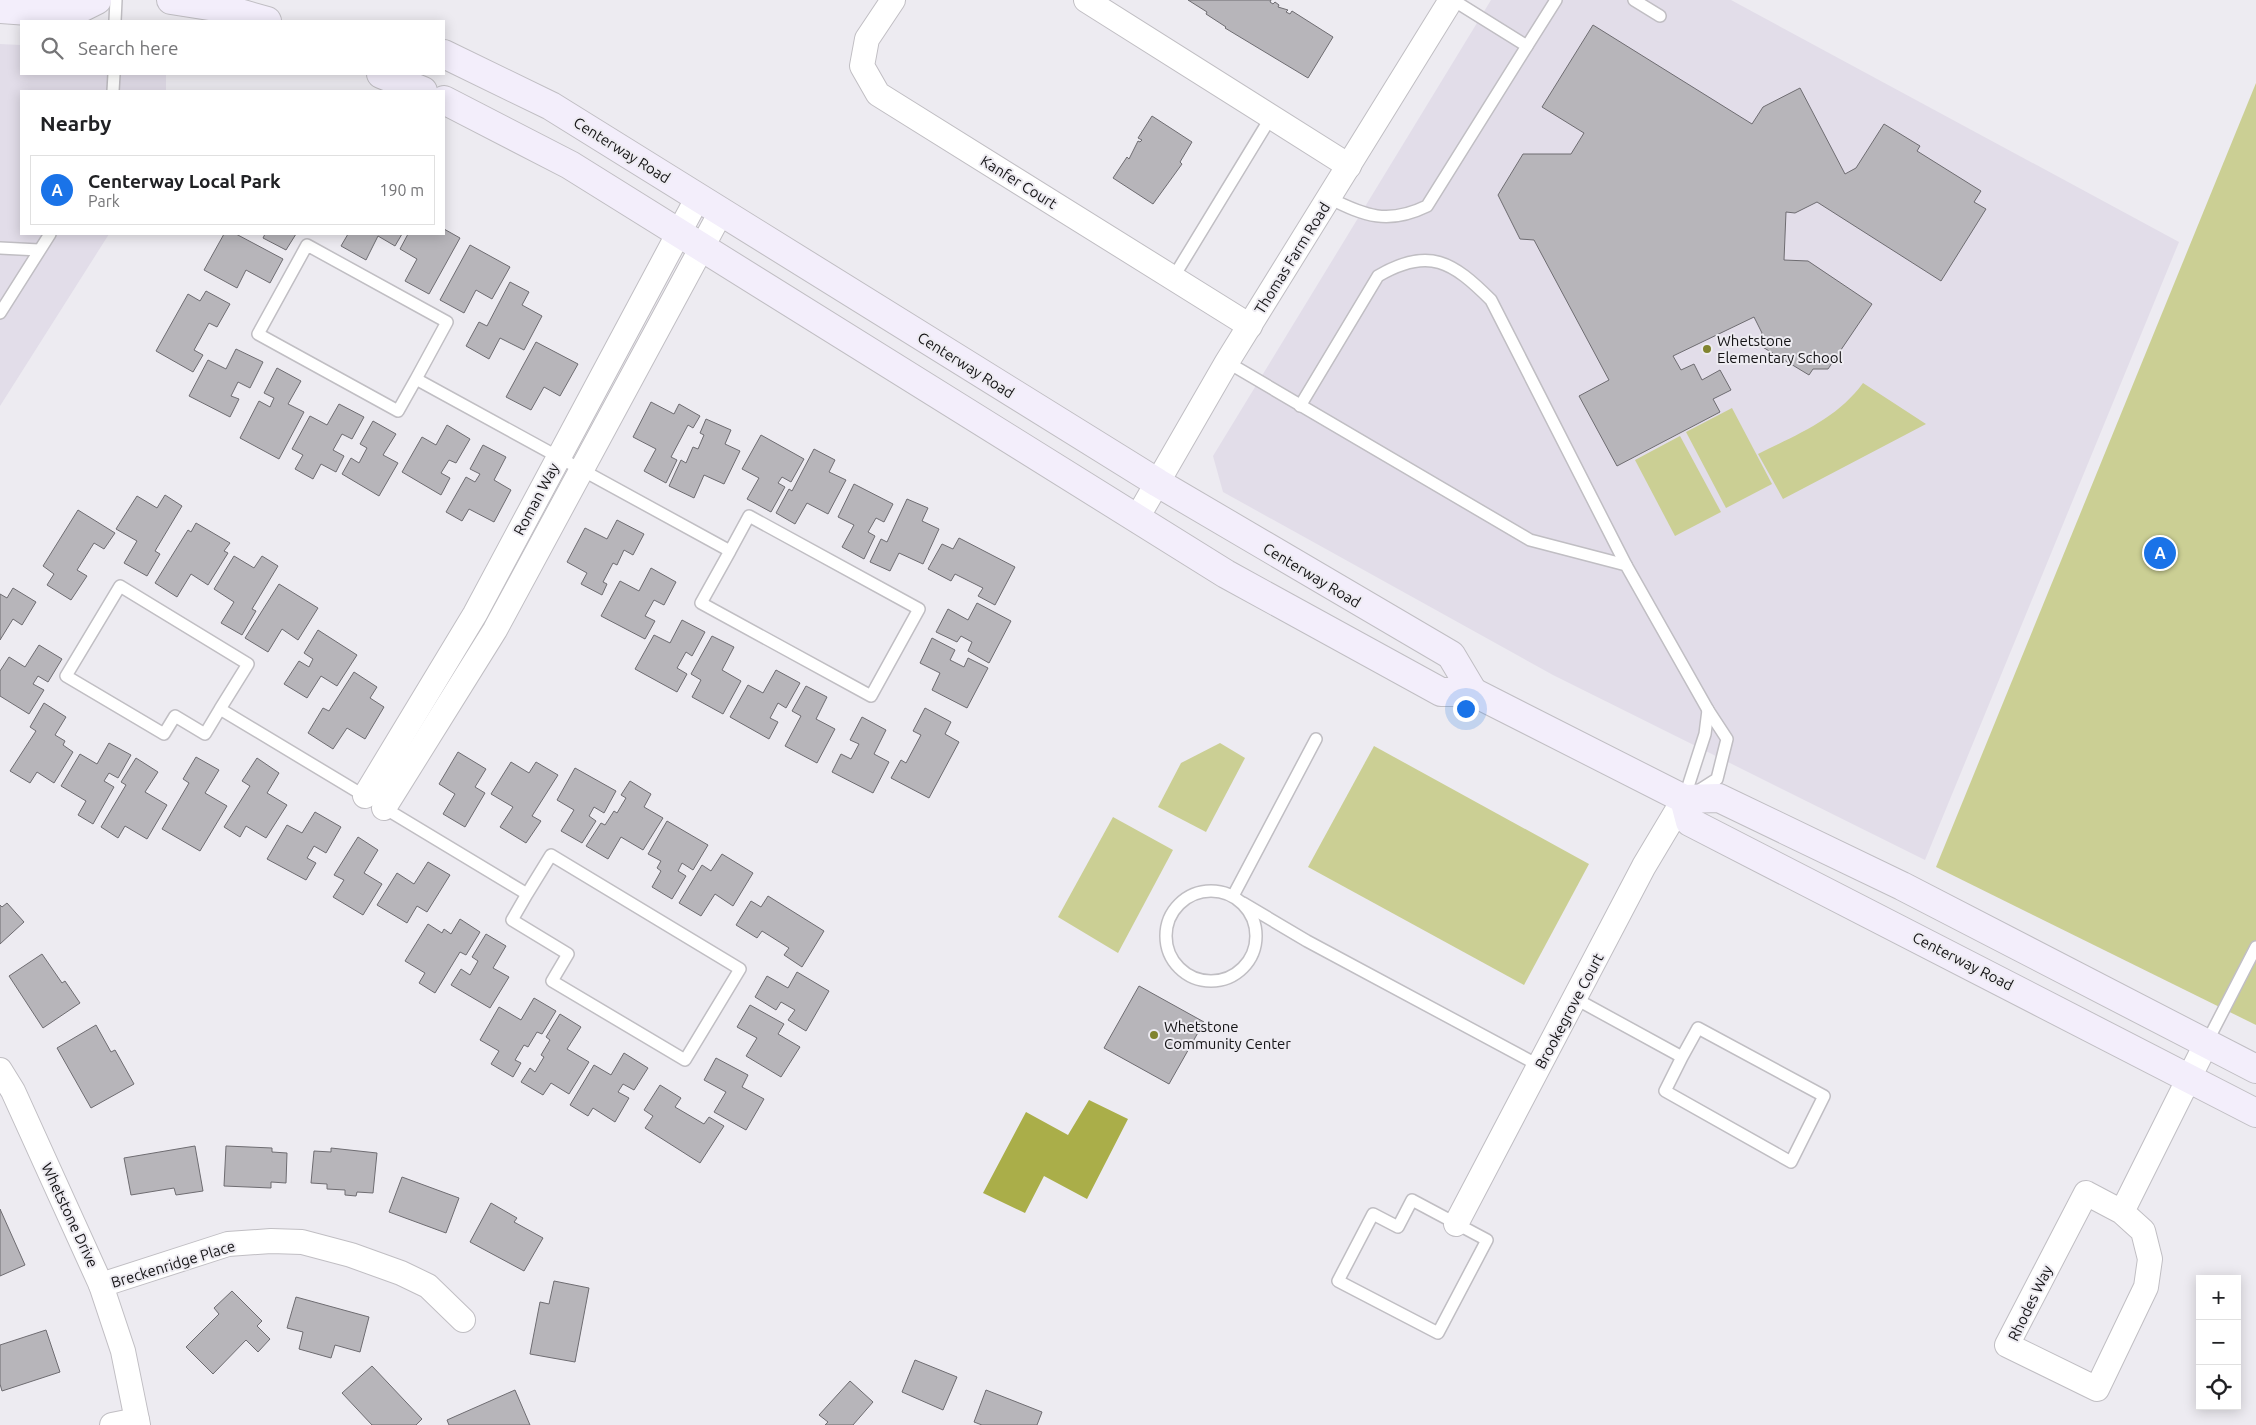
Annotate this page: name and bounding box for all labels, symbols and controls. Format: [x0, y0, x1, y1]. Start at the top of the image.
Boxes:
search box [20, 20, 445, 75]
icon: search [38, 34, 66, 62]
text: Search here [78, 37, 178, 59]
text: Nearby [40, 111, 111, 135]
street label: Centerway Road [571, 113, 673, 187]
street label: Kanfer Court [978, 152, 1060, 212]
text: Centerway Local Park [88, 170, 281, 192]
text: A [51, 181, 63, 199]
text: 190 m [379, 181, 424, 199]
text: Park [88, 192, 120, 210]
street label: Thomas Farm Road [1251, 199, 1333, 317]
street label: Centerway Road [915, 328, 1017, 402]
place label: Whetstone Elementary School [1717, 332, 1843, 366]
marker: Whetstone Elementary School [1701, 343, 1713, 355]
street label: Roman Way [510, 460, 562, 538]
pin: A [2144, 534, 2176, 572]
street label: Centerway Road [1260, 539, 1364, 611]
your location [1453, 696, 1479, 722]
street label: Centerway Road [1910, 928, 2016, 994]
street label: Brookegrove Court [1531, 950, 1607, 1072]
place label: Whetstone Community Center [1164, 1018, 1291, 1052]
marker: Whetstone Community Center [1148, 1029, 1160, 1041]
street label: Whetstone Drive [38, 1160, 102, 1270]
street label: Breckenridge Place [109, 1237, 237, 1291]
street label: Rhodes Way [2004, 1262, 2056, 1344]
map controls [2196, 1275, 2241, 1410]
button: + [2196, 1275, 2241, 1320]
button: − [2196, 1320, 2241, 1365]
button: locate [2196, 1365, 2241, 1410]

